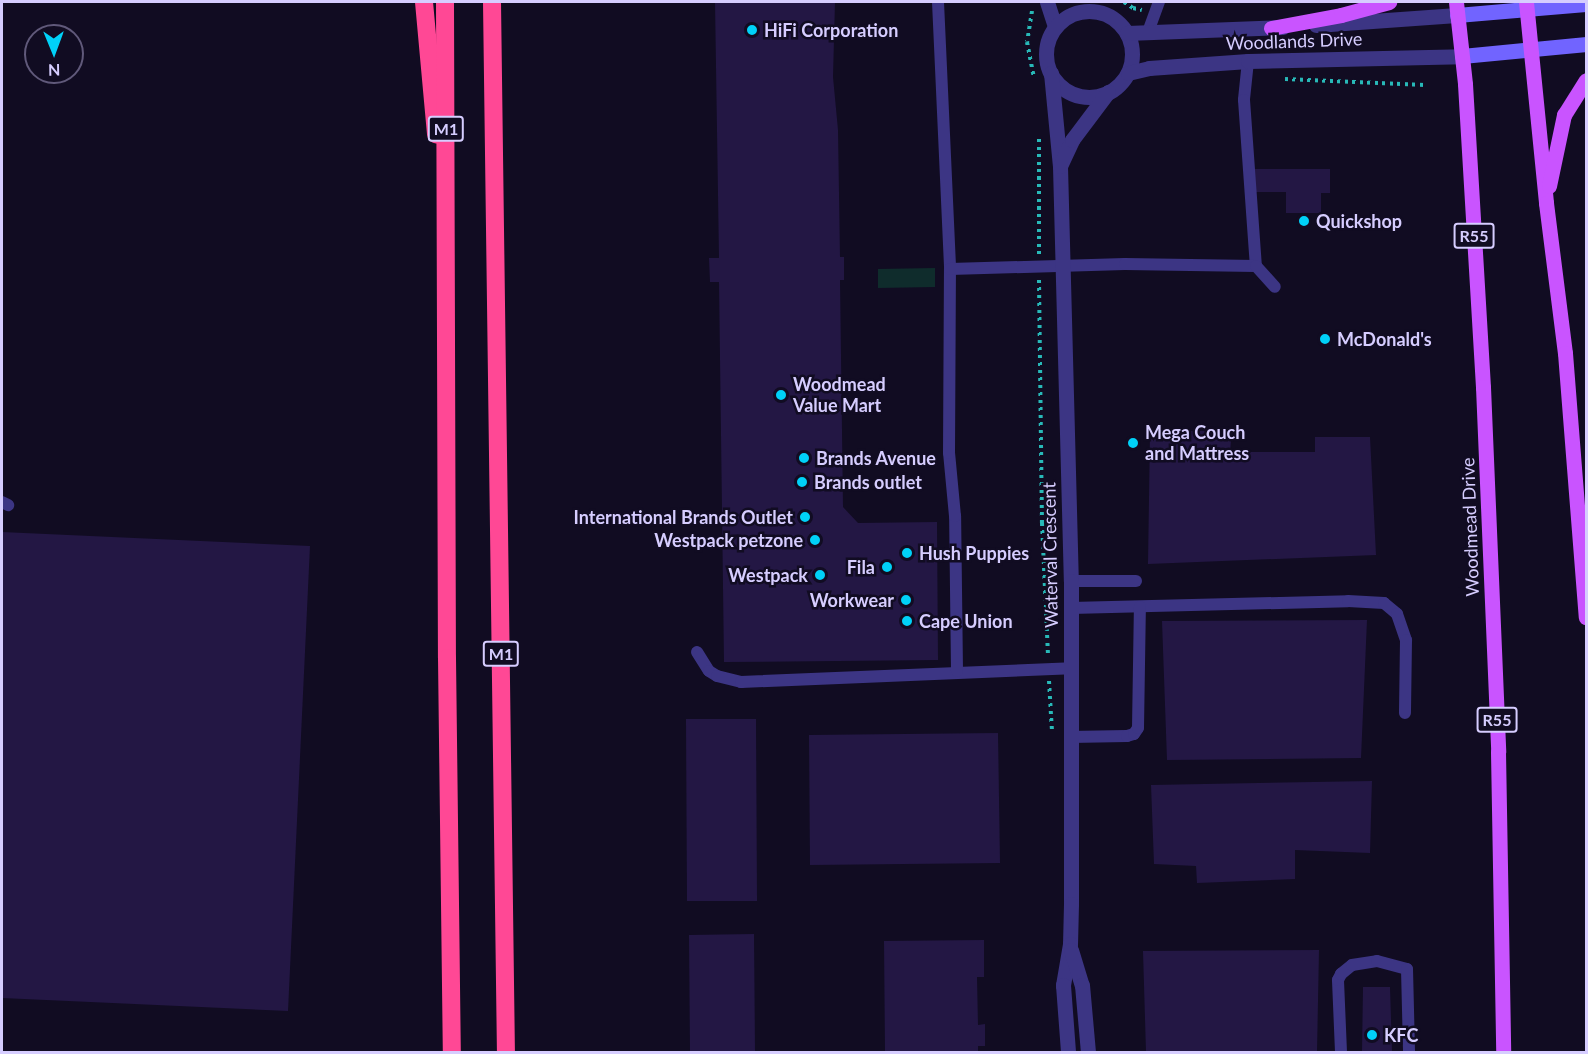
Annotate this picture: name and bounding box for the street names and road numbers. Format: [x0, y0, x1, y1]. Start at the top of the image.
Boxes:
street label: Woodlands Drive [1225, 28, 1363, 54]
road number: M1 [426, 116, 466, 142]
road number: R55 [1453, 223, 1495, 249]
street label: Woodmead Drive [1457, 457, 1483, 597]
street label: Waterval Crescent [1038, 482, 1062, 628]
road number: M1 [482, 641, 520, 667]
road number: R55 [1476, 707, 1518, 733]

